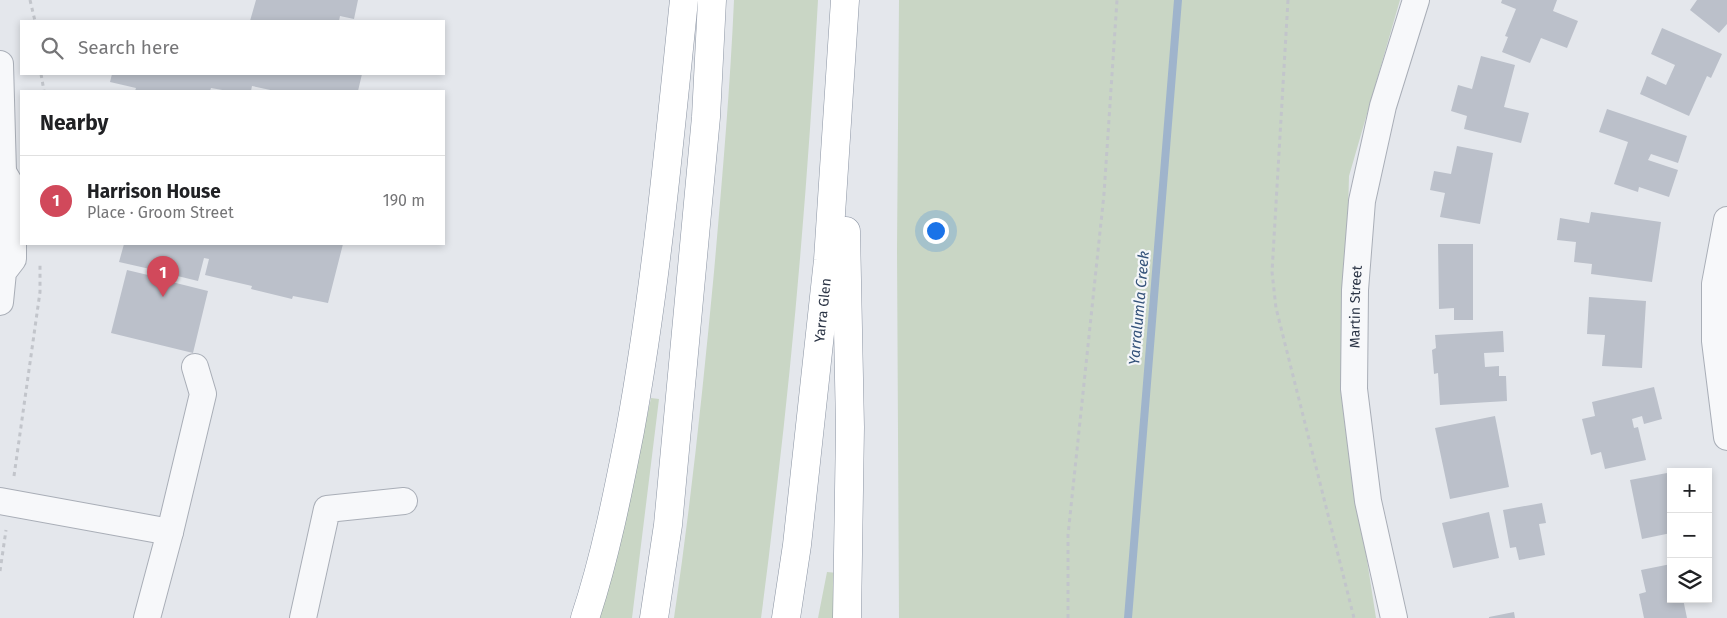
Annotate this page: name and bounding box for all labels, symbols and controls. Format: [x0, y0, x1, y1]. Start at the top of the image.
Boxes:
search box [20, 20, 445, 75]
icon: search [38, 34, 66, 62]
text: Search here [78, 36, 179, 59]
text: Nearby [40, 110, 108, 136]
text: Harrison House [87, 180, 221, 203]
text: 1 [52, 191, 60, 210]
text: 190 m [383, 191, 425, 210]
text: Place · Groom Street [87, 203, 234, 222]
your location [923, 218, 949, 244]
water label: Yarralumla Creek [1125, 250, 1153, 366]
pin: 1 [147, 256, 179, 297]
street label: Martin Street [1346, 264, 1366, 348]
street label: Yarra Glen [811, 277, 835, 343]
map controls [1667, 468, 1712, 603]
button: + [1667, 468, 1712, 513]
button: − [1667, 513, 1712, 558]
button: layers [1667, 558, 1712, 603]

